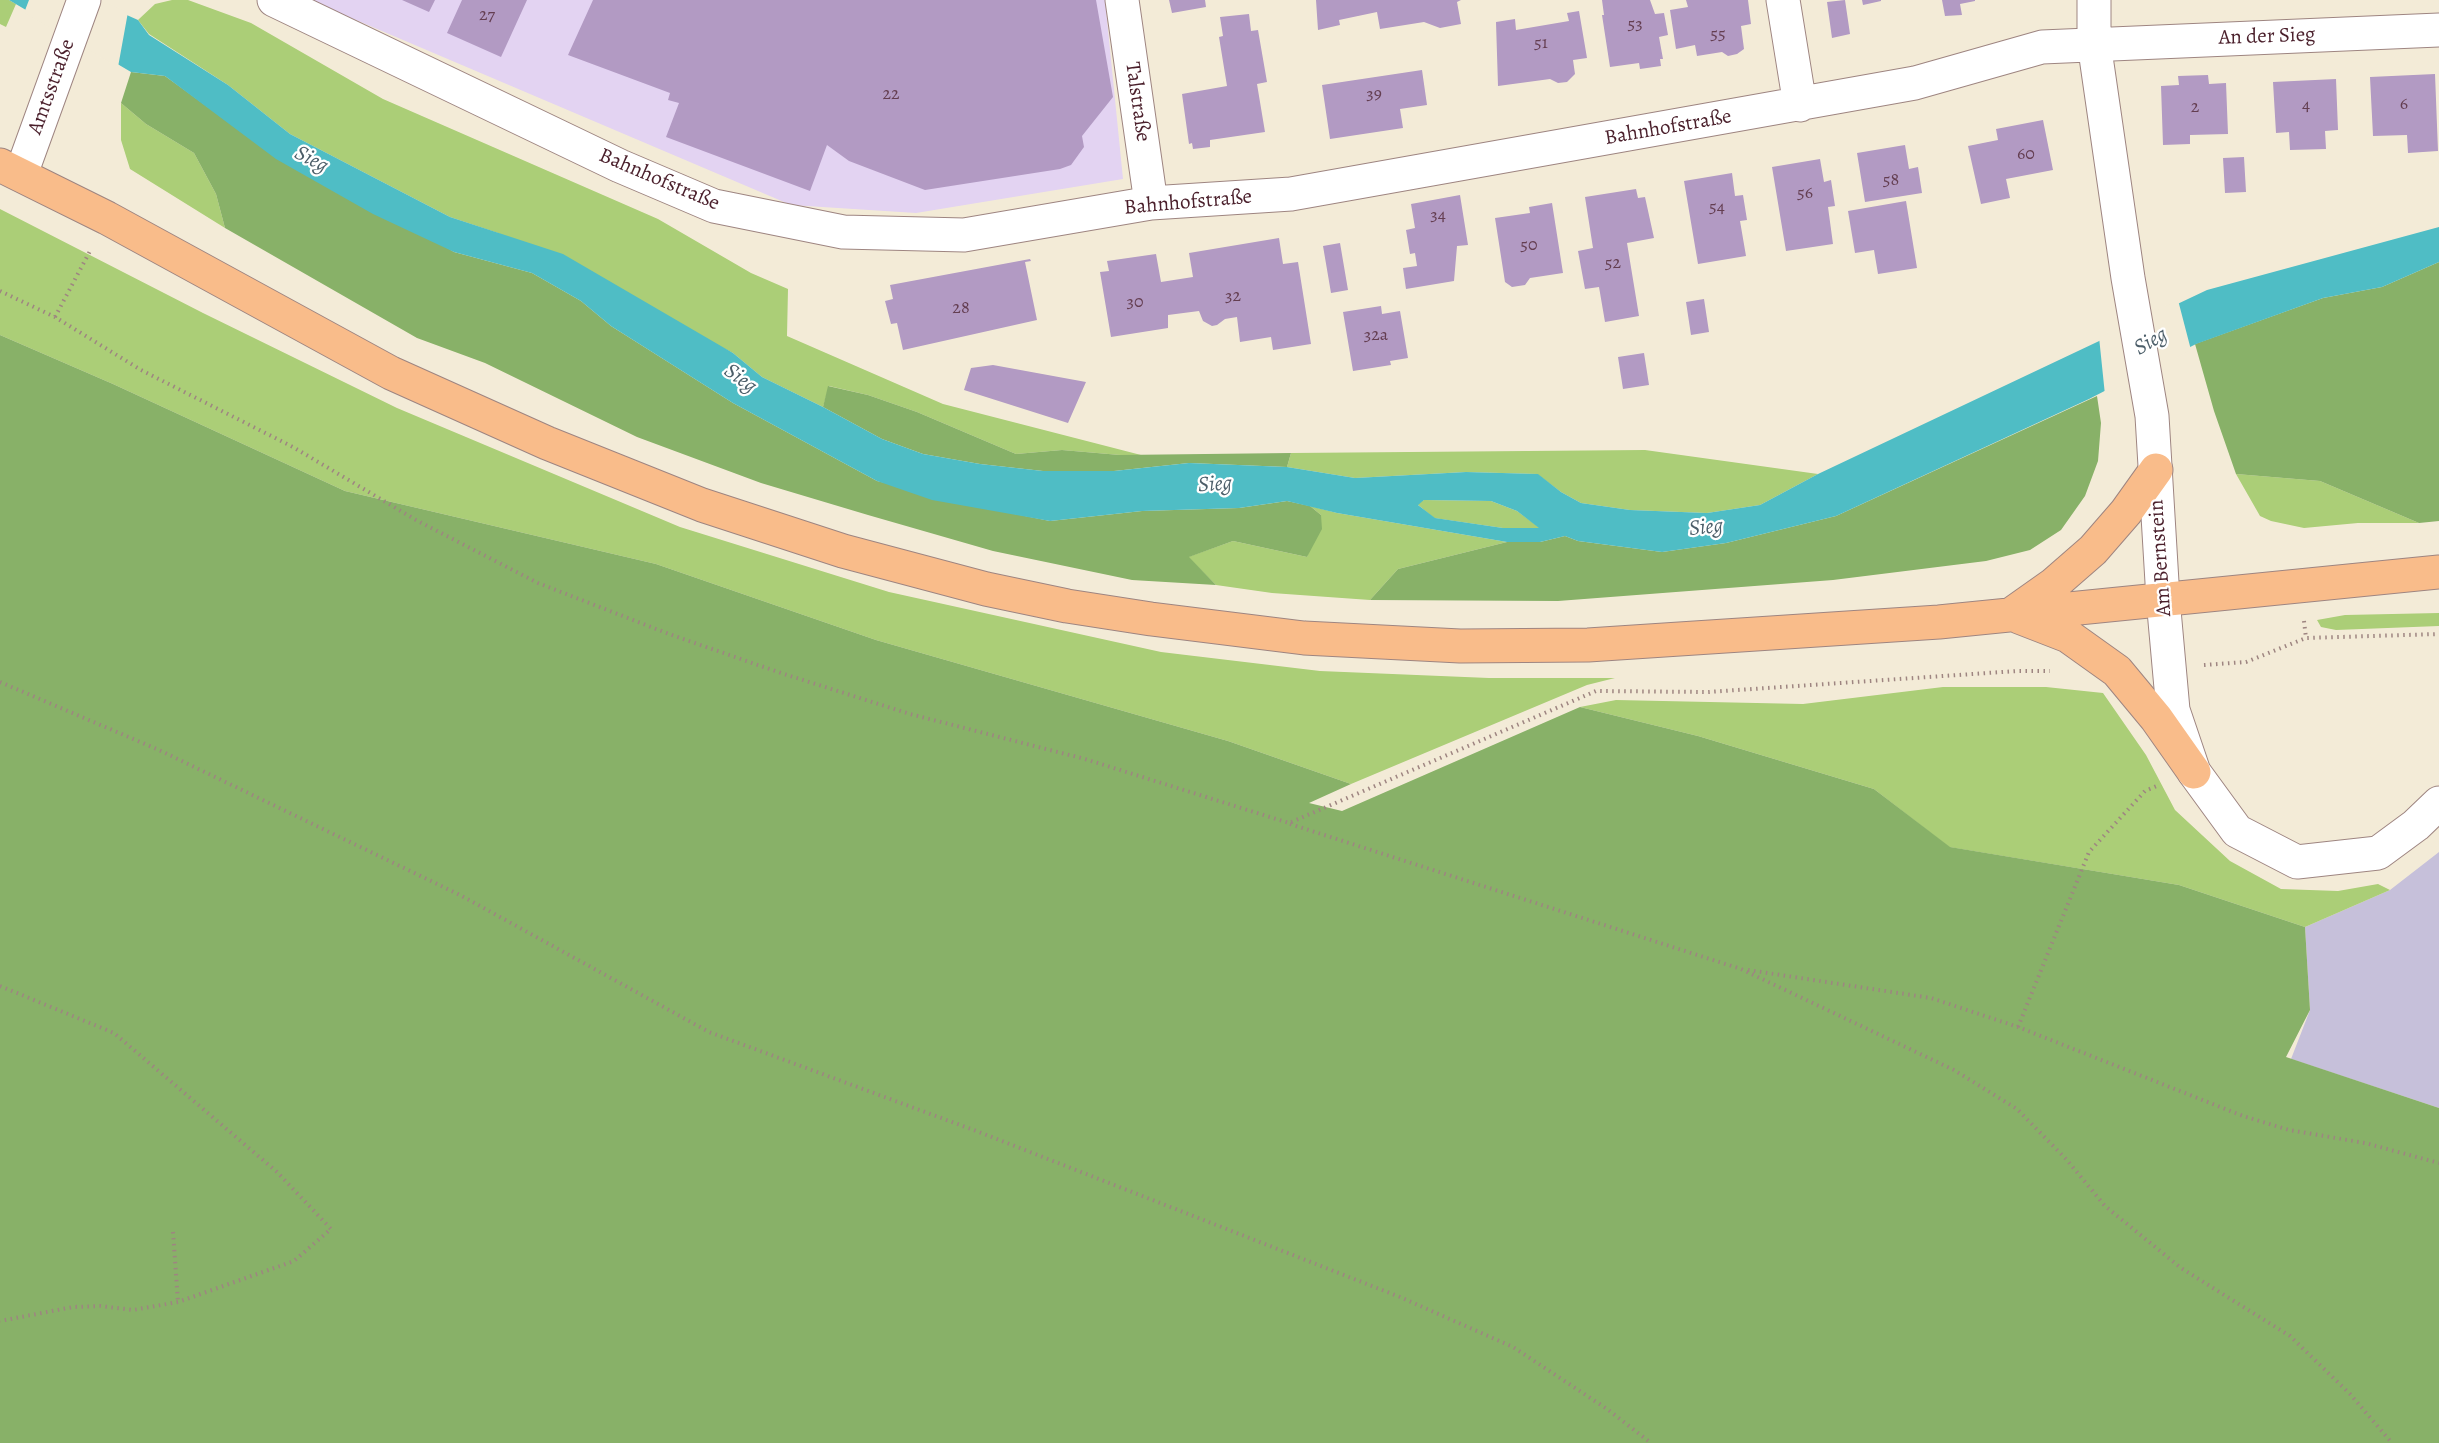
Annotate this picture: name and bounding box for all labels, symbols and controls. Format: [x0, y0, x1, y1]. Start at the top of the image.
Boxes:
house number: 27 [479, 5, 495, 27]
house number: 53 [1627, 14, 1643, 36]
street label: An der Sieg [2218, 23, 2316, 51]
house number: 55 [1710, 24, 1726, 46]
house number: 51 [1534, 33, 1548, 55]
street label: Amtsstraße [23, 36, 81, 138]
street label: Talstraße [1119, 61, 1155, 143]
house number: 22 [882, 84, 900, 106]
house number: 39 [1366, 84, 1382, 106]
house number: 6 [2400, 94, 2408, 116]
house number: 4 [2302, 95, 2310, 117]
house number: 2 [2191, 97, 2199, 119]
street label: Bahnhofstraße [1603, 104, 1733, 152]
water label: Sieg [290, 140, 332, 180]
street label: Bahnhofstraße [595, 143, 723, 217]
house number: 60 [2017, 144, 2035, 166]
house number: 58 [1883, 170, 1899, 192]
house number: 56 [1797, 183, 1813, 205]
street label: Bahnhofstraße [1123, 185, 1253, 221]
house number: 54 [1709, 197, 1725, 219]
house number: 34 [1430, 205, 1446, 227]
house number: 50 [1520, 235, 1538, 257]
house number: 52 [1605, 253, 1621, 275]
house number: 32 [1225, 286, 1241, 308]
house number: 30 [1126, 292, 1144, 314]
house number: 28 [952, 298, 970, 320]
water label: Sieg [2130, 322, 2172, 362]
house number: 32a [1364, 325, 1388, 347]
water label: Sieg [718, 358, 762, 400]
water label: Sieg [1197, 471, 1233, 499]
street label: Am Bernstein [2144, 499, 2178, 617]
water label: Sieg [1688, 513, 1724, 543]

